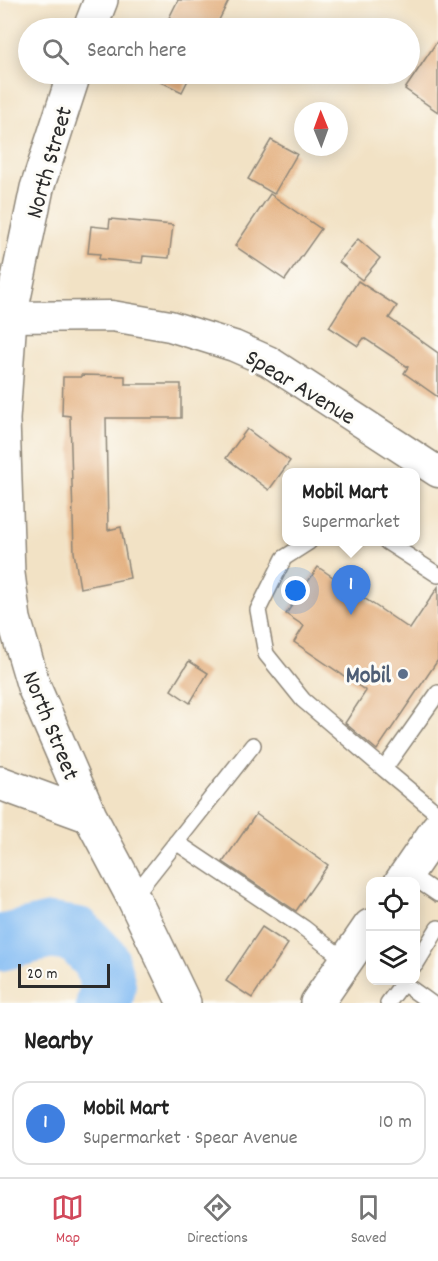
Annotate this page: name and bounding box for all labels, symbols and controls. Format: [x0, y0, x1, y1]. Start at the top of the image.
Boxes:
search box [18, 18, 420, 84]
icon: search [39, 35, 72, 68]
text: Search here [87, 36, 186, 67]
north arrow [294, 102, 348, 156]
street label: North Street [19, 103, 83, 223]
street label: Spear Avenue [238, 342, 361, 435]
popup [282, 468, 420, 546]
text: Mobil Mart [302, 478, 388, 509]
text: Supermarket [302, 509, 400, 537]
pin: 1 [332, 566, 370, 615]
your location [281, 576, 310, 605]
place label: Mobil [346, 660, 391, 694]
street label: North Street [12, 666, 87, 786]
marker: Mobil [396, 667, 410, 681]
map controls [366, 877, 420, 985]
button: locate [366, 877, 420, 931]
button: layers [366, 931, 420, 985]
scale bar [18, 961, 110, 988]
text: 20 m [27, 963, 57, 986]
text: Nearby [24, 1024, 92, 1061]
text: Mobil Mart [83, 1094, 169, 1125]
text: 1 [43, 1109, 48, 1137]
text: 10 m [378, 1109, 412, 1137]
text: Supermarket · Spear Avenue [83, 1125, 297, 1153]
tab: Map [51, 1191, 84, 1250]
tab: Directions [187, 1191, 248, 1250]
tab: Saved [351, 1191, 387, 1250]

